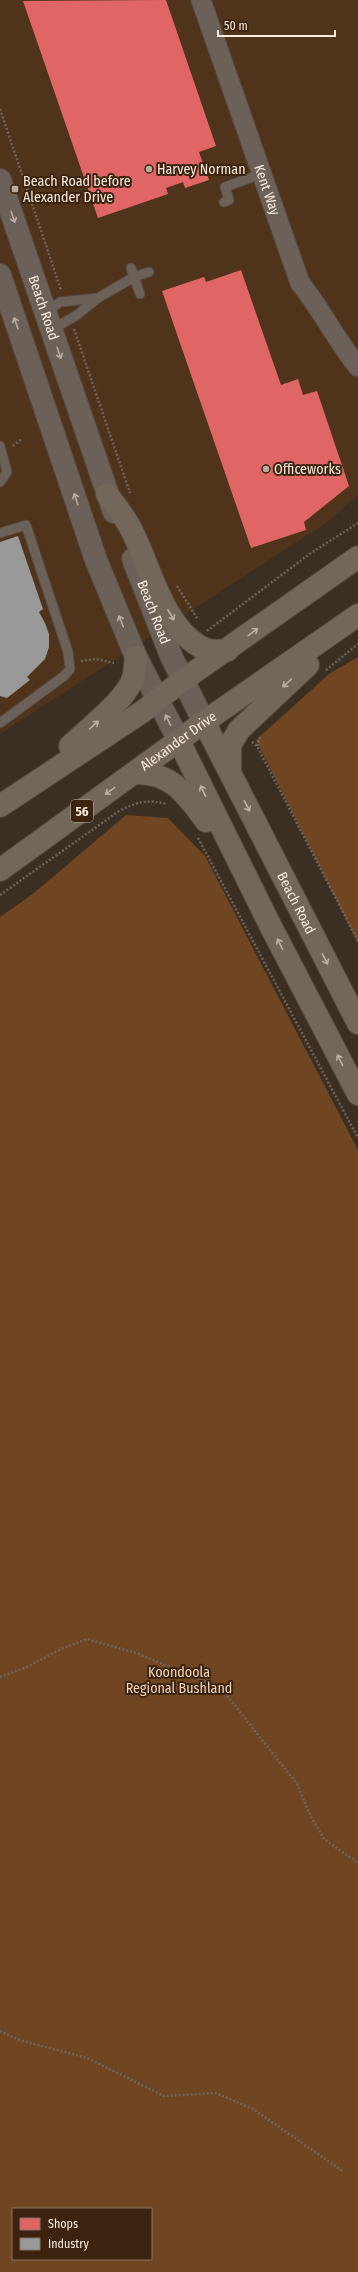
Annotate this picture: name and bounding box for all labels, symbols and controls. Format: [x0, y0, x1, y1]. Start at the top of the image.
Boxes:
scale bar [218, 12, 335, 38]
text: 50 m [224, 19, 248, 33]
place label: Harvey Norman [157, 161, 246, 178]
street label: Kent Way [251, 162, 284, 218]
marker: Harvey Norman [144, 164, 154, 174]
place label: Beach Road before Alexander Drive [23, 173, 131, 206]
marker: Beach Road before Alexander Drive [10, 184, 20, 194]
one-way arrow [9, 211, 17, 223]
street label: Beach Road [25, 273, 63, 342]
one-way arrow [12, 317, 20, 329]
one-way arrow [55, 347, 63, 359]
place label: Officeworks [274, 461, 341, 478]
marker: Officeworks [261, 464, 271, 474]
one-way arrow [72, 492, 79, 505]
street label: Beach Road [134, 578, 174, 646]
one-way arrow [167, 609, 175, 621]
one-way arrow [117, 615, 124, 627]
one-way arrow [247, 628, 258, 636]
one-way arrow [282, 678, 292, 688]
street label: Alexander Drive [137, 707, 220, 774]
one-way arrow [164, 715, 171, 727]
one-way arrow [88, 721, 98, 730]
one-way arrow [198, 785, 206, 797]
one-way arrow [104, 787, 115, 795]
road number: 56 [71, 800, 93, 822]
one-way arrow [244, 800, 252, 812]
street label: Beach Road [274, 869, 319, 936]
one-way arrow [275, 939, 283, 951]
one-way arrow [322, 953, 329, 965]
one-way arrow [335, 1054, 343, 1066]
park label: Koondoola Regional Bushland [126, 1664, 232, 1697]
legend [12, 2208, 152, 2260]
text: Shops [48, 2217, 78, 2231]
text: Industry [48, 2237, 89, 2251]

